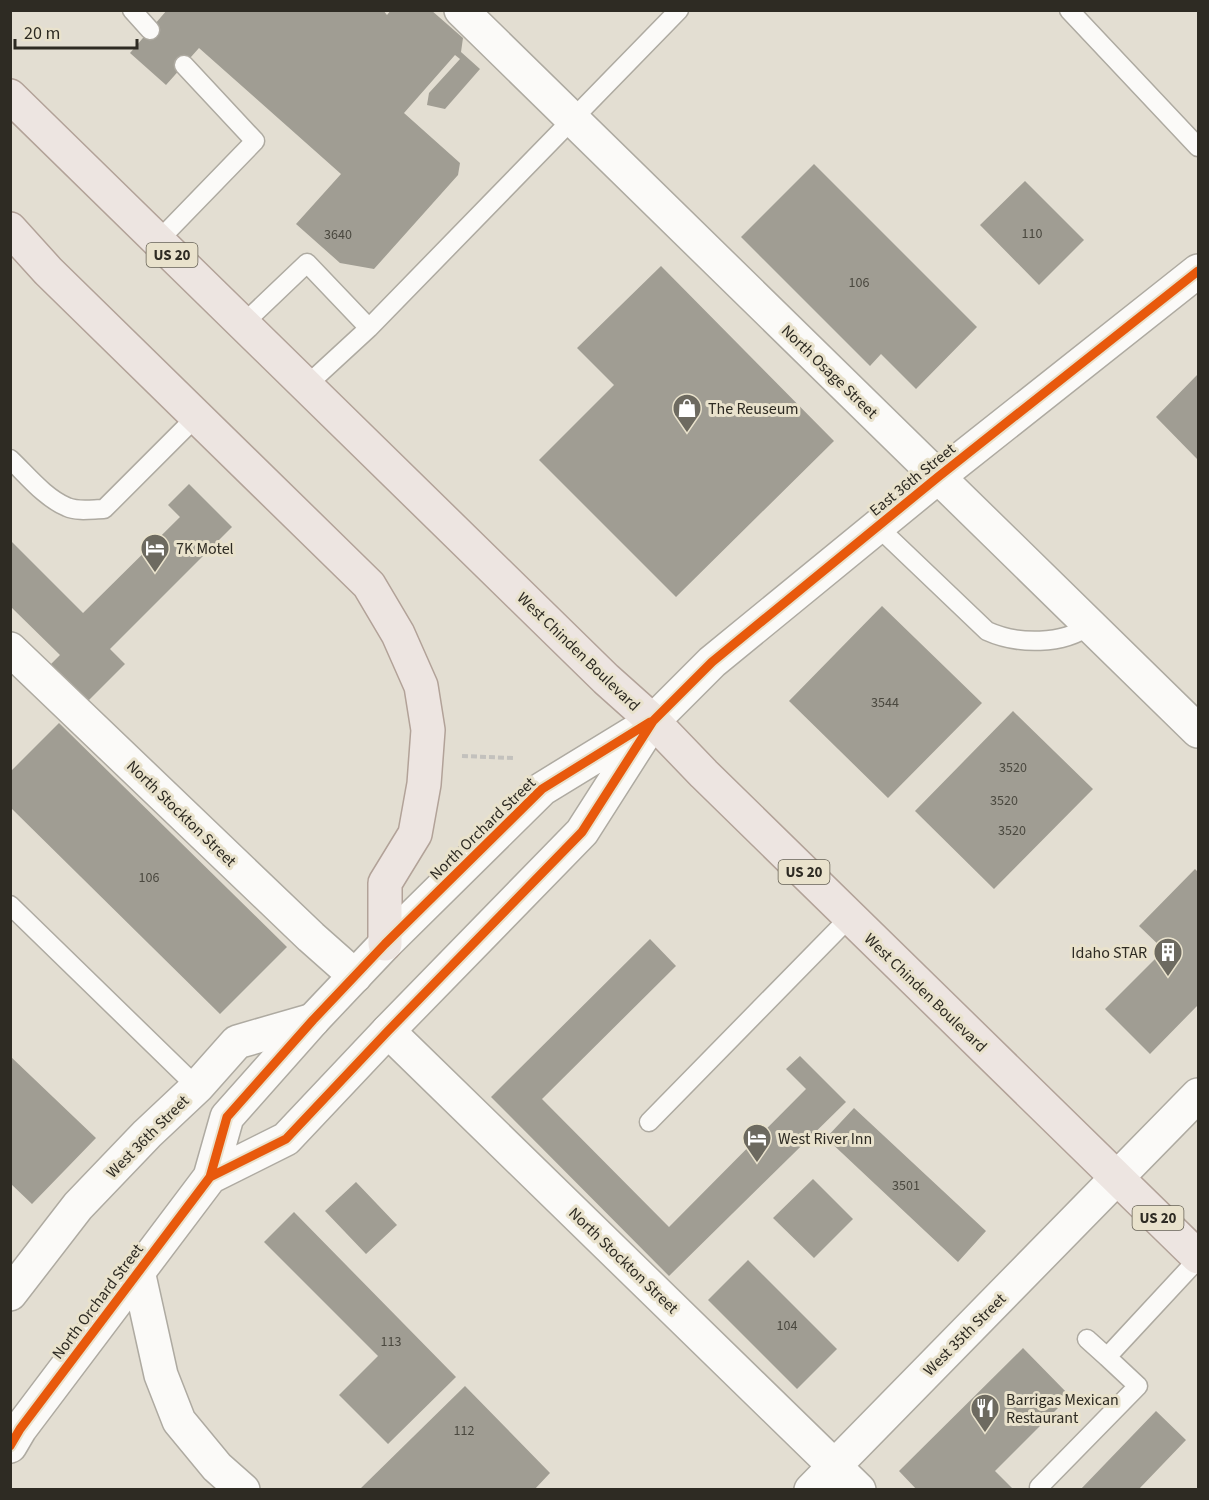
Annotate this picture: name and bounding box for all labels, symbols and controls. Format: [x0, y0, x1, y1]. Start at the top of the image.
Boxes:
scale bar [15, 12, 136, 50]
text: 20 m [24, 21, 60, 46]
house number: 110 [1022, 224, 1042, 244]
house number: 3640 [324, 225, 352, 245]
road number: US 20 [146, 243, 198, 267]
house number: 106 [849, 273, 869, 293]
street label: North Osage Street [776, 320, 883, 424]
shop icon: The Reuseum [671, 392, 703, 434]
place label: The Reuseum [708, 398, 799, 420]
street label: East 36th Street [865, 438, 961, 521]
hotel icon: 7K Motel [139, 532, 171, 574]
place label: 7K Motel [176, 538, 234, 560]
street label: West Chinden Boulevard [512, 587, 645, 716]
house number: 3544 [871, 693, 899, 713]
street label: North Stockton Street [122, 756, 241, 872]
house number: 3520 [999, 758, 1027, 778]
street label: North Orchard Street [425, 772, 541, 885]
house number: 3520 [990, 791, 1018, 811]
house number: 3520 [998, 821, 1026, 841]
road number: US 20 [778, 860, 830, 884]
house number: 106 [139, 868, 159, 888]
street label: West Chinden Boulevard [859, 928, 992, 1057]
building icon: Idaho STAR [1152, 936, 1184, 978]
place label: Idaho STAR [1071, 942, 1147, 964]
street label: West 36th Street [101, 1090, 194, 1183]
hotel icon: West River Inn [741, 1122, 773, 1164]
place label: West River Inn [778, 1128, 872, 1150]
house number: 3501 [892, 1176, 920, 1196]
street label: North Stockton Street [564, 1203, 683, 1319]
road number: US 20 [1132, 1206, 1184, 1230]
street label: North Orchard Street [47, 1239, 149, 1364]
street label: West 35th Street [918, 1288, 1011, 1381]
house number: 104 [777, 1316, 797, 1336]
house number: 113 [381, 1332, 401, 1352]
place label: Barrigas Mexican Restaurant [1006, 1389, 1119, 1429]
restaurant icon: Barrigas Mexican Restaurant [969, 1392, 1001, 1434]
house number: 112 [454, 1421, 474, 1441]

